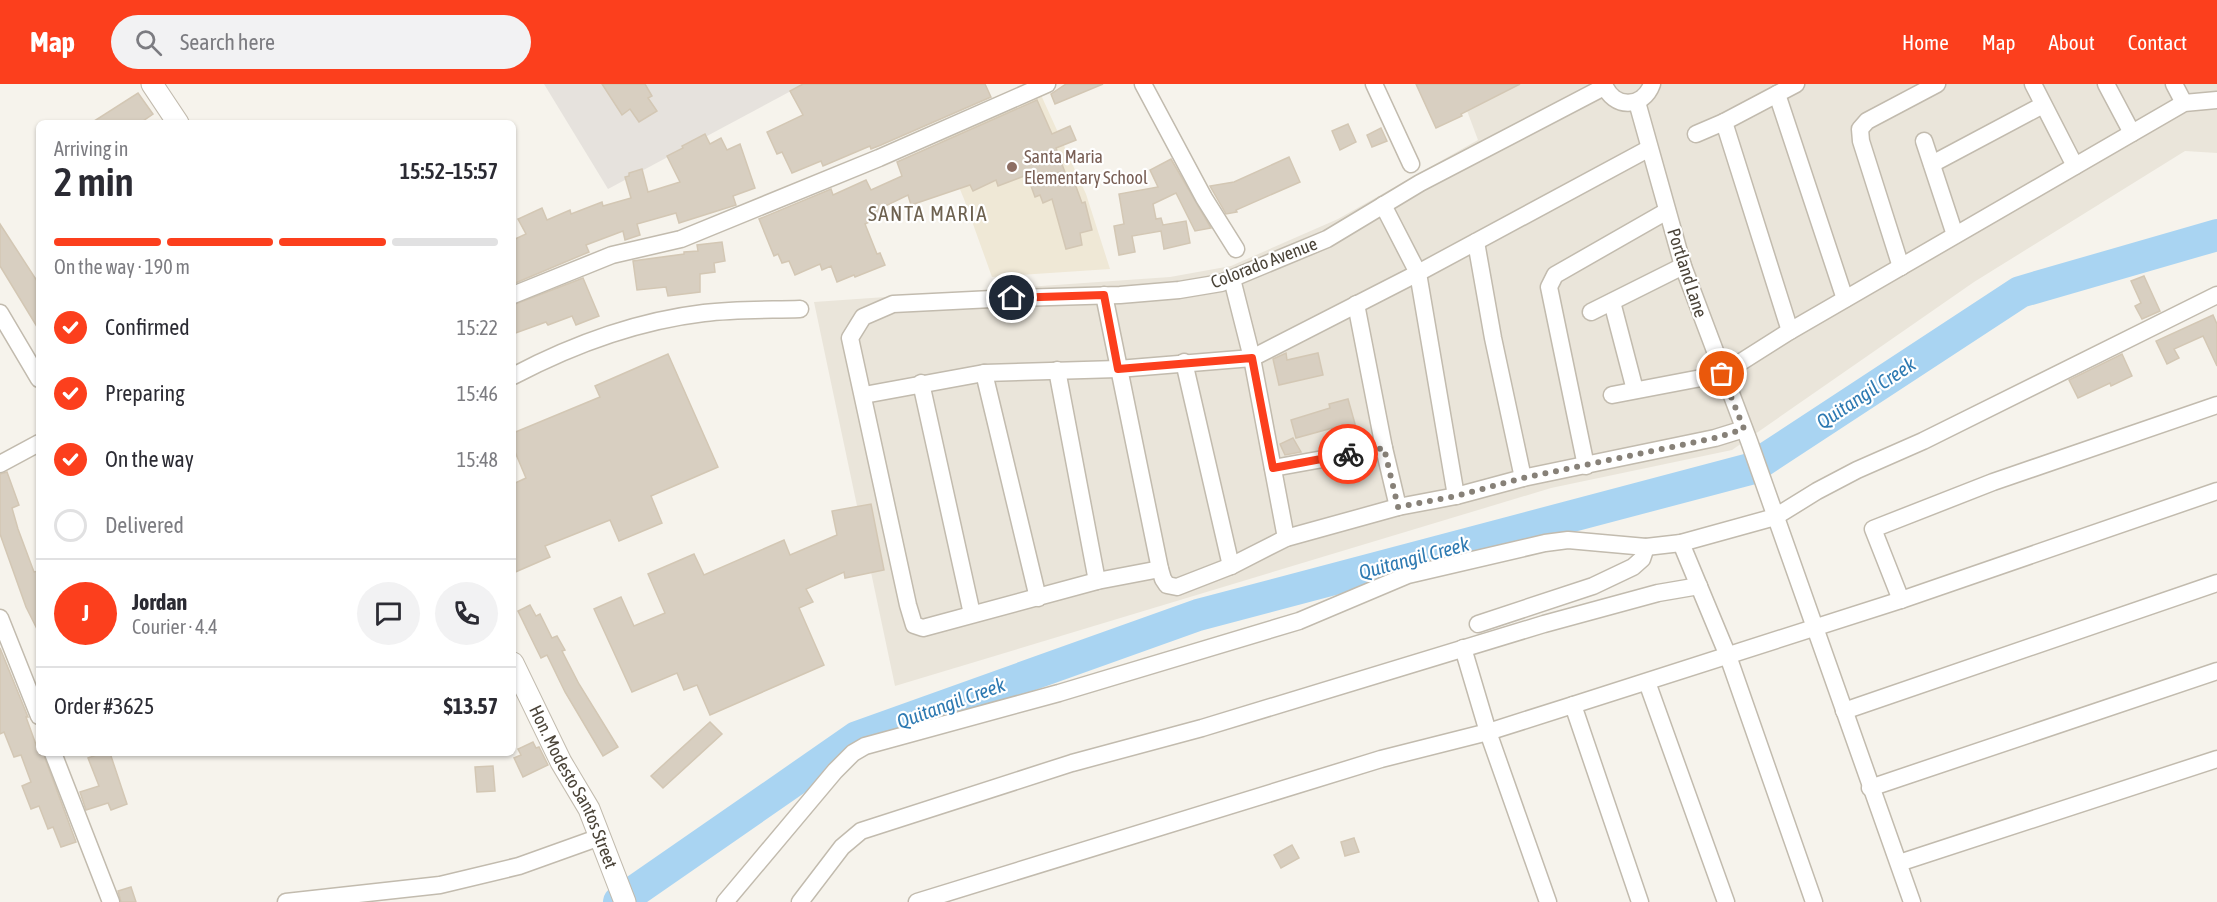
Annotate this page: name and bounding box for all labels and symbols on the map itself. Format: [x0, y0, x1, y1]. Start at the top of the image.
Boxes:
place label: Santa Maria Elementary School [1024, 146, 1148, 188]
marker: Santa Maria Elementary School [1005, 160, 1019, 174]
district label: SANTA MARIA [868, 201, 988, 225]
street label: Portland Lane [1663, 226, 1712, 320]
street label: Colorado Avenue [1208, 233, 1320, 292]
pin [986, 272, 1037, 323]
pin [1696, 348, 1747, 399]
water label: Quitangil Creek [1812, 352, 1920, 433]
courier [1318, 424, 1378, 484]
water label: Quitangil Creek [1356, 532, 1472, 583]
water label: Quitangil Creek [894, 672, 1008, 733]
street label: Hon. Modesto Santos Street [525, 702, 622, 871]

